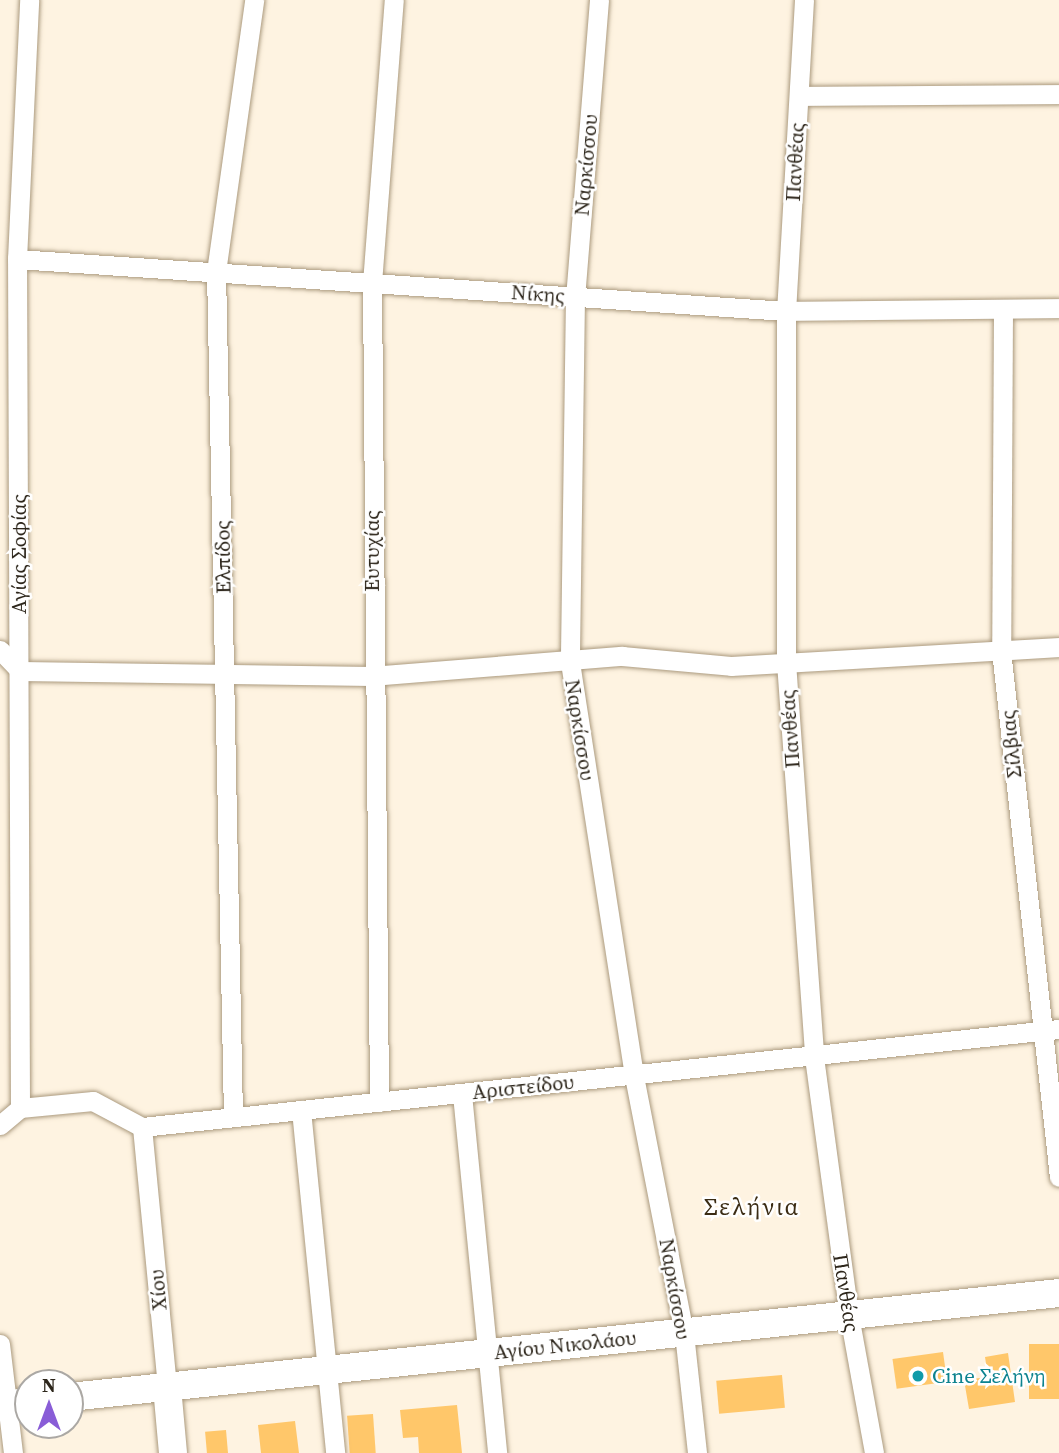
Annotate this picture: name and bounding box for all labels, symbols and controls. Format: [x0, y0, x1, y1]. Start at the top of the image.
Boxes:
street label: Ναρκίσσου [569, 113, 603, 217]
street label: Πανθέας [780, 122, 810, 202]
street label: Νίκης [510, 280, 566, 308]
street label: Αγίας Σοφίας [6, 494, 32, 614]
street label: Ευτυχίας [359, 510, 385, 592]
street label: Ελπίδος [210, 520, 236, 594]
street label: Ναρκίσσου [560, 678, 600, 782]
street label: Πανθέας [775, 689, 805, 769]
street label: Σίλβιας [995, 709, 1027, 779]
street label: Αριστείδου [471, 1069, 575, 1105]
district label: Σελήνια [705, 1193, 799, 1221]
street label: Ναρκίσσου [654, 1237, 696, 1341]
street label: Πανθέας [827, 1252, 865, 1334]
street label: Χίου [144, 1269, 172, 1311]
street label: Αγίου Νικολάου [493, 1325, 637, 1365]
place label: Cine Σελήνη [932, 1363, 1046, 1389]
marker: Cine Σελήνη [910, 1368, 926, 1384]
north arrow [14, 1369, 84, 1439]
text: N [42, 1372, 56, 1398]

